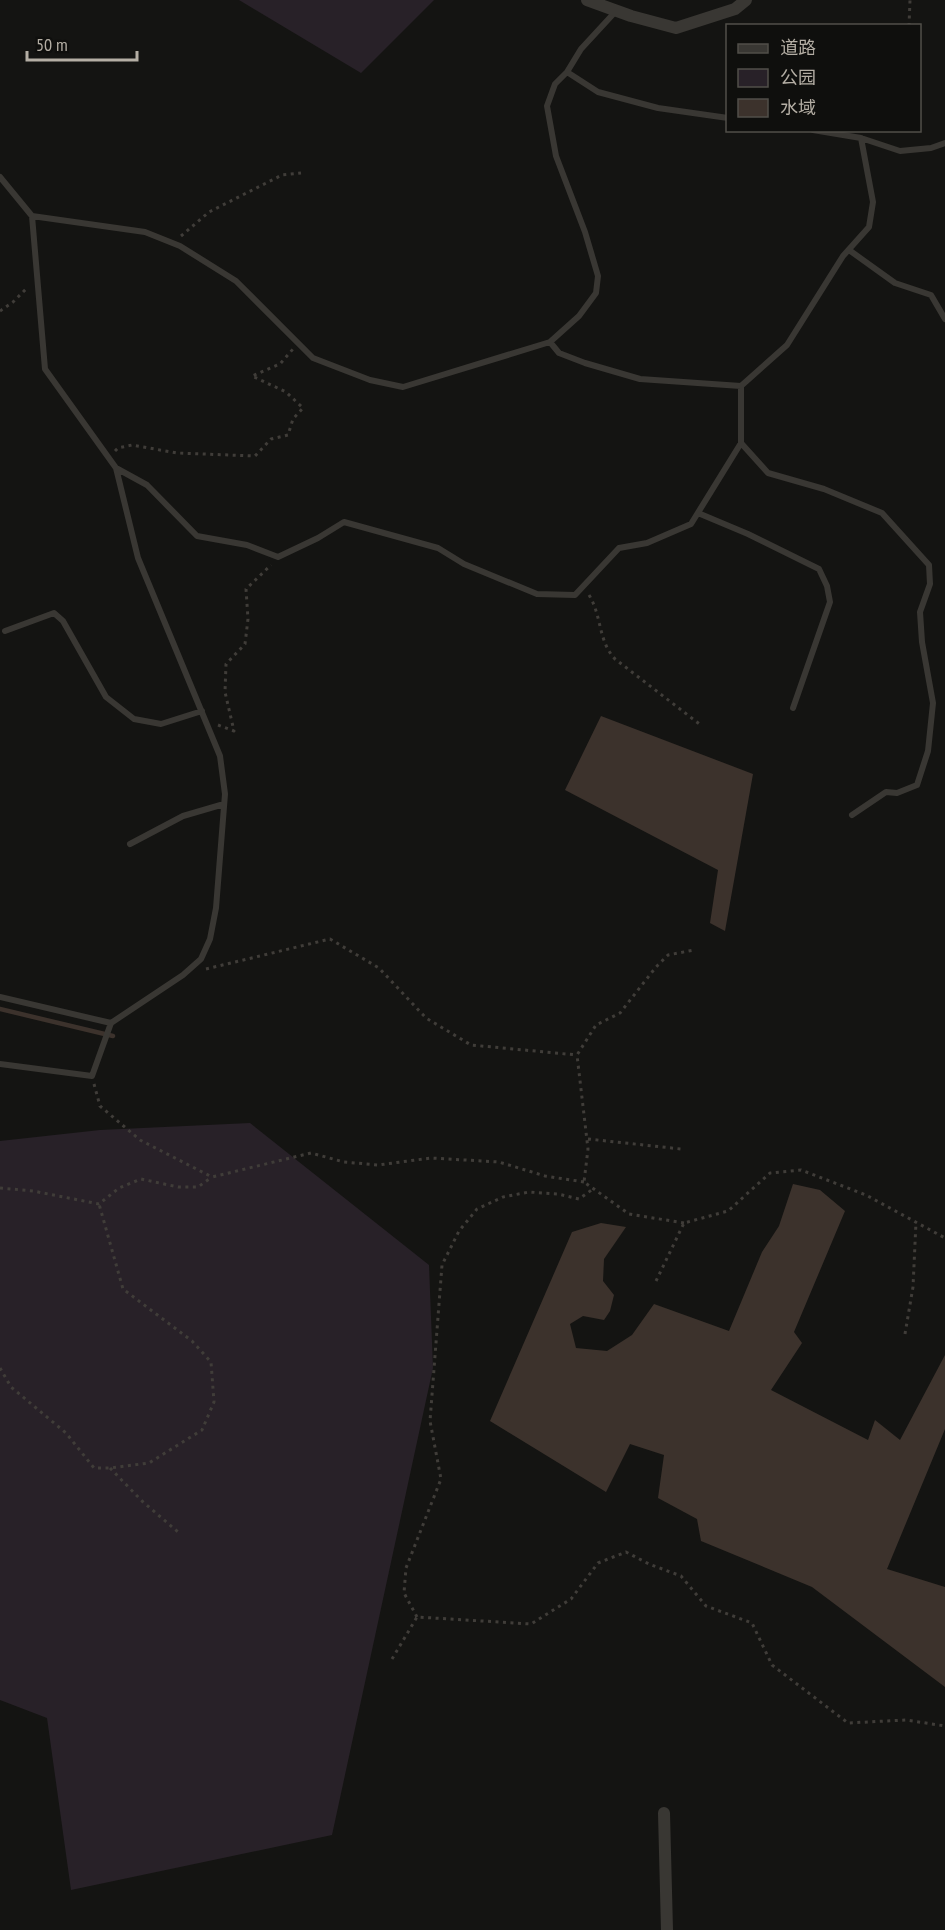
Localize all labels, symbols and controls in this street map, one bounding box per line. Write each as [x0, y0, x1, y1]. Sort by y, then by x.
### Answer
scale bar [27, 24, 136, 62]
legend [726, 24, 921, 132]
text: 50 m [36, 33, 68, 56]
text: 道路 [780, 36, 816, 59]
text: 公园 [780, 66, 816, 89]
text: 水域 [780, 96, 816, 119]

